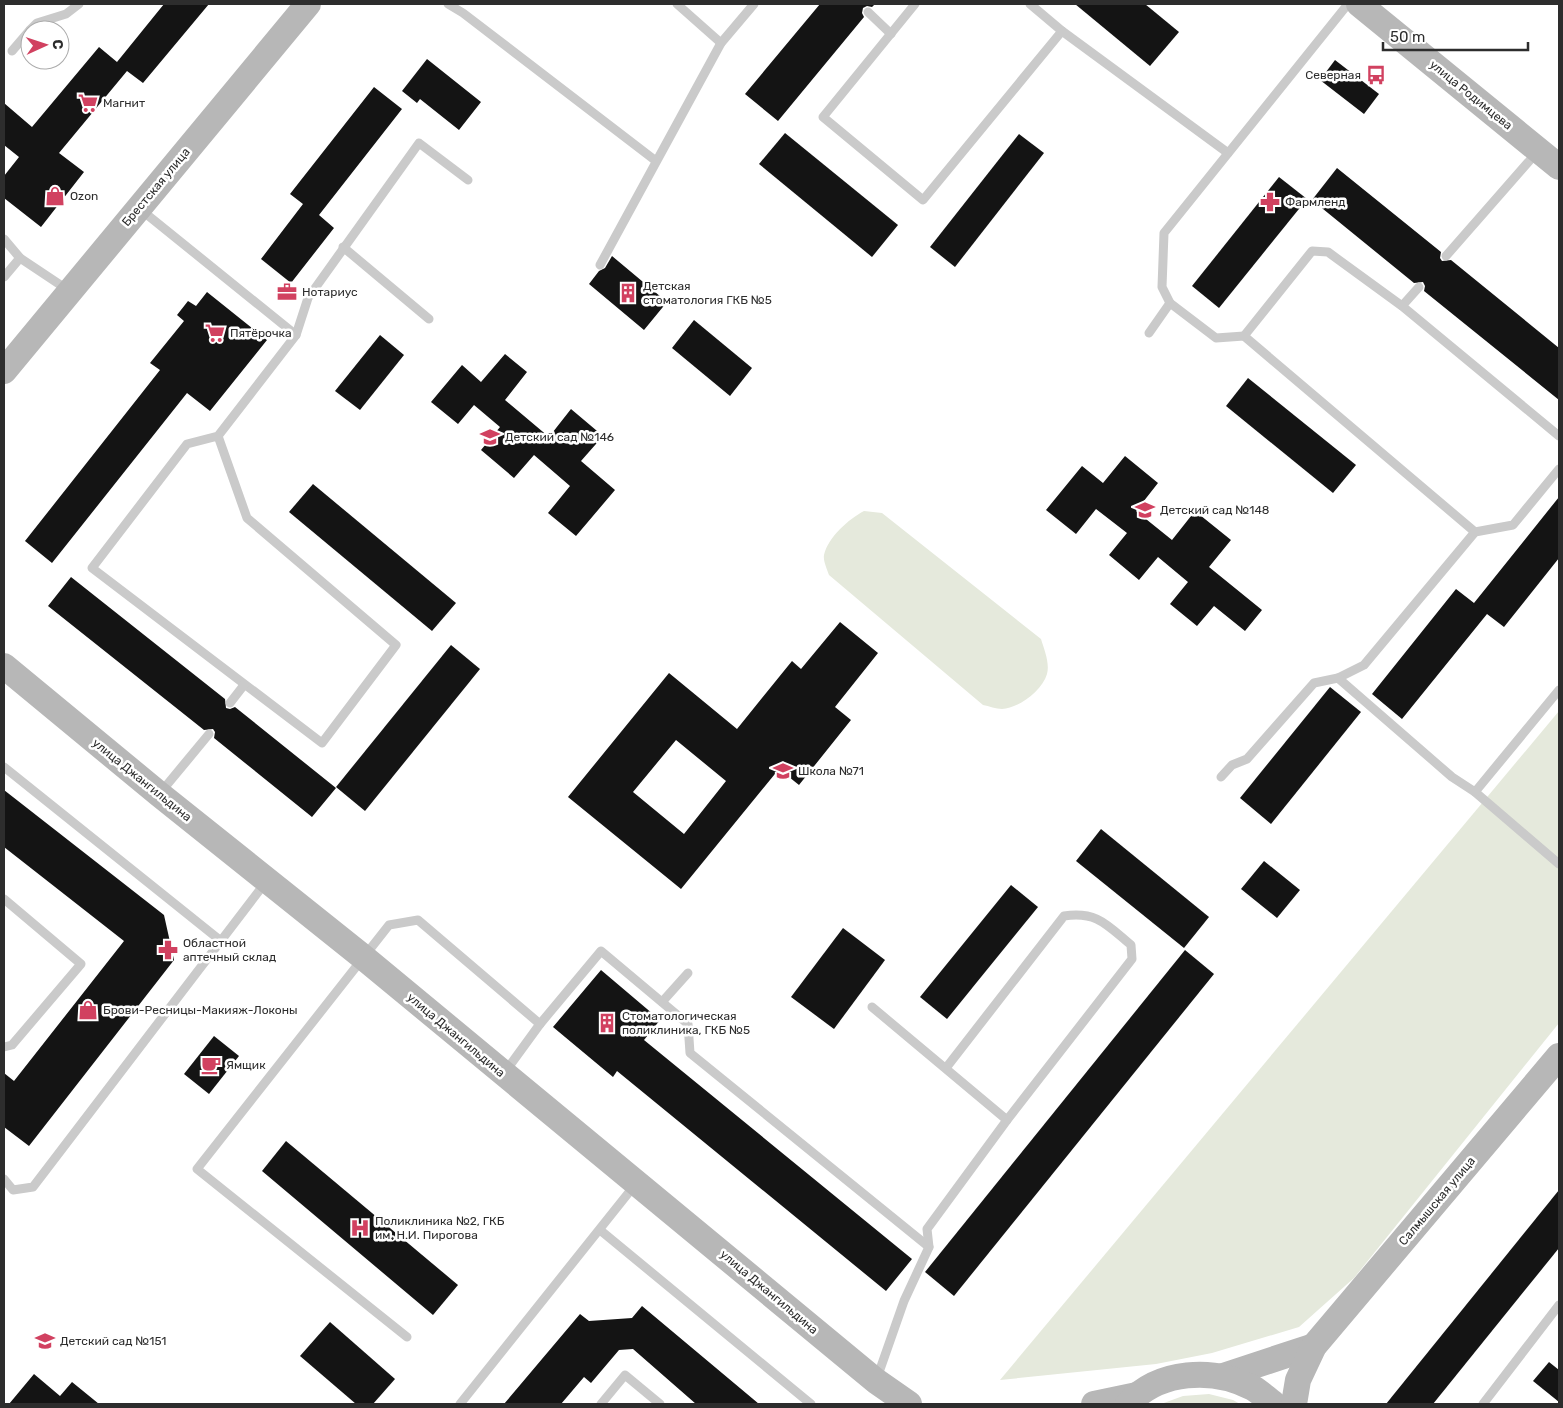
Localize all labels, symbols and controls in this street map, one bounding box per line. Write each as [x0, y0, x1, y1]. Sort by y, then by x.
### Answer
north arrow [20, 20, 70, 70]
scale bar [1383, 20, 1528, 52]
text: 50 m [1390, 28, 1425, 46]
text: С [49, 39, 66, 50]
street label: улица Родимцева [1427, 57, 1515, 133]
bus stop icon: Северная [1365, 64, 1387, 86]
place label: Северная [1305, 68, 1361, 82]
supermarket icon: Магнит [77, 92, 99, 114]
place label: Магнит [103, 96, 145, 110]
street label: Брестская улица [119, 145, 193, 229]
shop icon: Ozon [44, 185, 66, 207]
place label: Ozon [70, 189, 98, 203]
pharmacy icon: Фармленд [1259, 191, 1281, 213]
place label: Фармленд [1285, 195, 1345, 209]
place label: Детская стоматология ГКБ №5 [643, 279, 772, 307]
office icon: Нотариус [276, 281, 298, 303]
building icon: Детская стоматология ГКБ №5 [617, 282, 639, 304]
place label: Нотариус [302, 285, 358, 299]
supermarket icon: Пятёрочка [204, 322, 226, 344]
place label: Пятёрочка [230, 326, 292, 340]
school or university icon: Детский сад №146 [479, 426, 501, 448]
place label: Детский сад №146 [505, 430, 614, 444]
school or university icon: Детский сад №148 [1134, 499, 1156, 521]
place label: Детский сад №148 [1160, 503, 1269, 517]
street label: улица Джангильдина [90, 736, 194, 824]
school or university icon: Школа №71 [772, 760, 794, 782]
place label: Школа №71 [798, 764, 864, 778]
place label: Областной аптечный склад [183, 936, 276, 964]
pharmacy icon: Областной аптечный склад [157, 939, 179, 961]
street label: улица Джангильдина [404, 990, 508, 1080]
shop icon: Брови-Ресницы-Макияж-Локоны [77, 999, 99, 1021]
place label: Брови-Ресницы-Макияж-Локоны [103, 1003, 297, 1017]
place label: Стоматологическая поликлиника, ГКБ №5 [622, 1009, 750, 1037]
building icon: Стоматологическая поликлиника, ГКБ №5 [596, 1012, 618, 1034]
cafe icon: Ямщик [200, 1054, 222, 1076]
place label: Ямщик [226, 1058, 266, 1072]
street label: Салмышская улица [1396, 1154, 1478, 1248]
place label: Поликлиника №2, ГКБ им. Н.И. Пирогова [375, 1214, 505, 1242]
hospital icon: Поликлиника №2, ГКБ им. Н.И. Пирогова [349, 1217, 371, 1239]
street label: улица Джангильдина [717, 1247, 821, 1337]
school or university icon: Детский сад №151 [34, 1330, 56, 1352]
place label: Детский сад №151 [60, 1334, 166, 1348]

